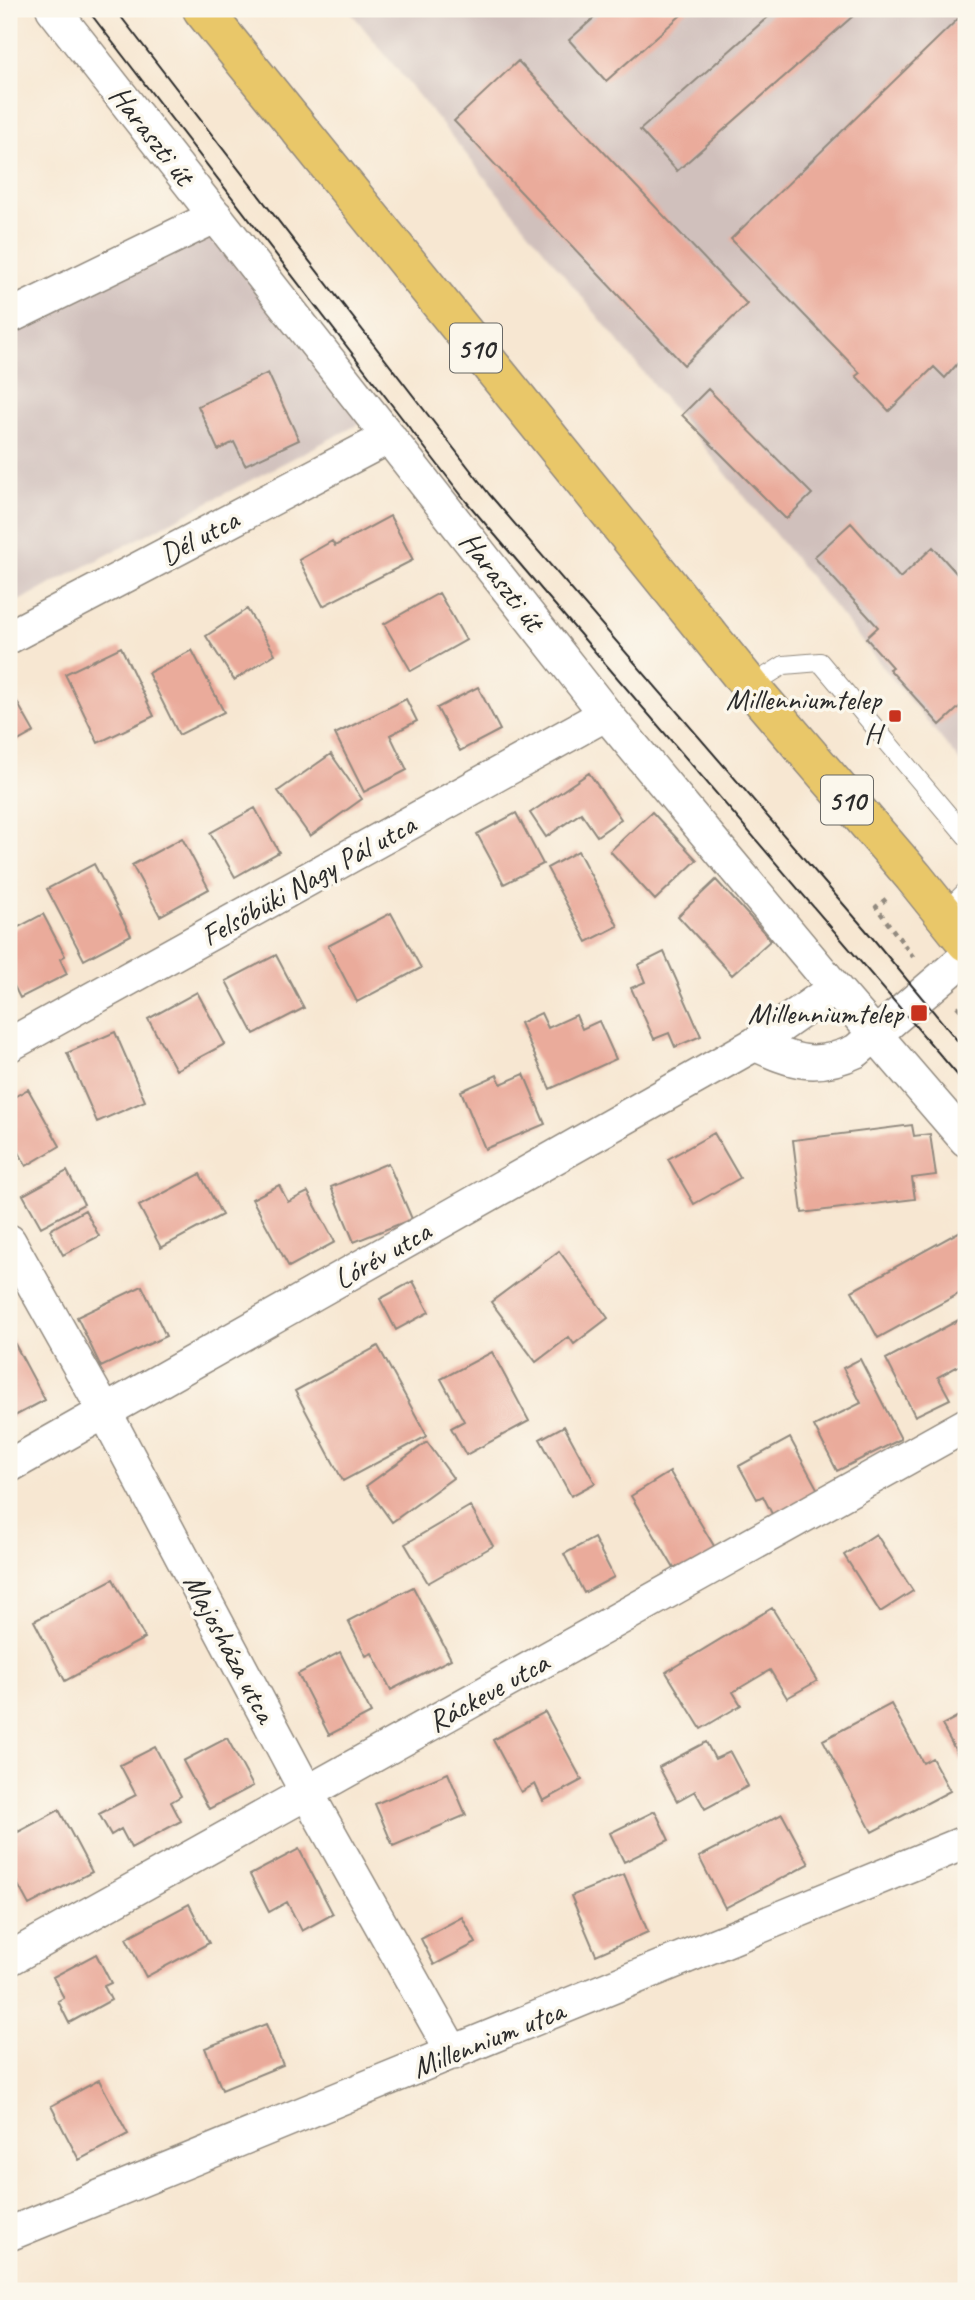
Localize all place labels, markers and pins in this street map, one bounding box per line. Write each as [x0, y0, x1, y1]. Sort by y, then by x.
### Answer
place label: Millenniumtelep H [726, 680, 886, 752]
marker: Millenniumtelep H [887, 708, 903, 724]
place label: Millenniumtelep [748, 994, 905, 1032]
marker: Millenniumtelep [909, 1003, 929, 1023]

